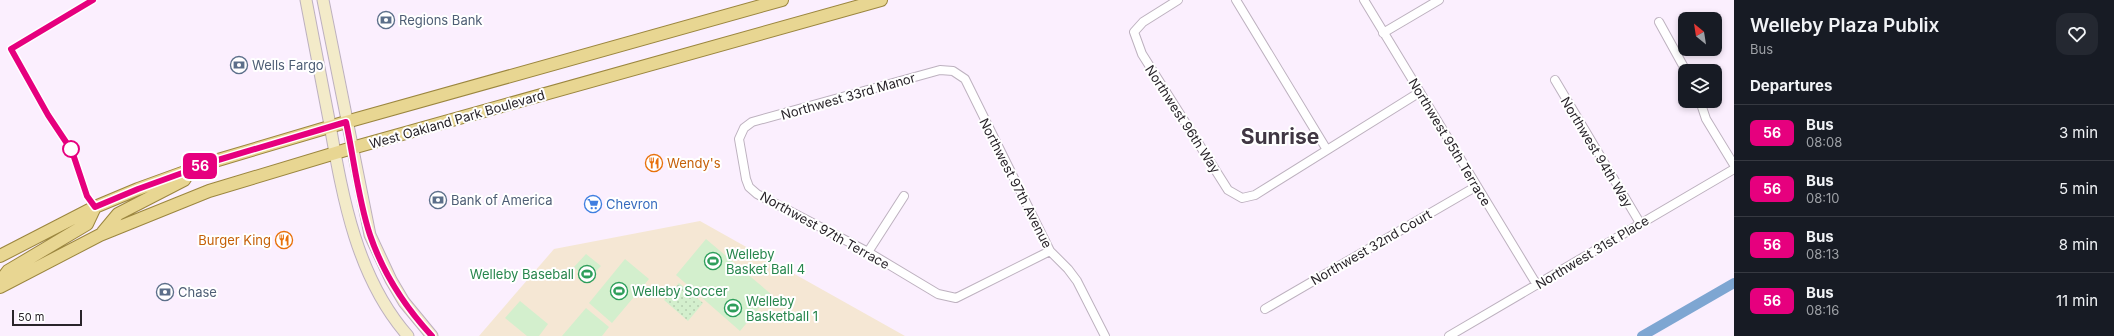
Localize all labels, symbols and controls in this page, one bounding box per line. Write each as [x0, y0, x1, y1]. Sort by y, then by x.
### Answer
bank icon: Regions Bank [376, 10, 396, 30]
place label: Regions Bank [399, 12, 483, 28]
north arrow [1678, 12, 1722, 56]
map controls [1678, 12, 1722, 108]
button: heart [2056, 13, 2098, 55]
text: Welleby Plaza Publix [1750, 14, 1939, 37]
text: Bus [1750, 41, 1773, 57]
bank icon: Wells Fargo [229, 55, 249, 75]
place label: Wells Fargo [252, 57, 324, 73]
street label: Northwest 96th Way [1142, 62, 1224, 176]
button: layers [1678, 64, 1722, 108]
street label: Northwest 33rd Manor [779, 69, 917, 123]
street label: Northwest 95th Terrace [1405, 75, 1495, 209]
text: Departures [1750, 76, 1832, 95]
street label: West Oakland Park Boulevard [367, 86, 547, 152]
street label: Northwest 94th Way [1558, 94, 1636, 210]
street label: Northwest 97th Avenue [976, 115, 1056, 251]
text: Bus [1806, 115, 1834, 134]
text: 3 min [2059, 123, 2098, 142]
district label: Sunrise [1241, 124, 1319, 149]
text: 56 [1763, 124, 1781, 141]
text: 08:08 [1806, 134, 1842, 150]
unlabelled marker [62, 140, 80, 158]
line badge: 56 [182, 153, 218, 179]
restaurant icon: Wendy's [644, 153, 664, 173]
place label: Wendy's [667, 155, 721, 171]
text: 56 [191, 157, 209, 174]
text: Bus [1806, 171, 1834, 190]
text: 5 min [2059, 179, 2098, 198]
text: 56 [1763, 180, 1781, 197]
street label: Northwest 97th Terrace [758, 188, 892, 272]
bank icon: Bank of America [428, 190, 448, 210]
text: 08:10 [1806, 190, 1839, 206]
place label: Bank of America [451, 192, 553, 208]
supermarket icon: Chevron [583, 194, 603, 214]
place label: Chevron [606, 196, 658, 212]
street label: Northwest 32nd Court [1308, 206, 1434, 288]
street label: Northwest 31st Place [1532, 212, 1652, 292]
text: Bus [1806, 227, 1834, 246]
restaurant icon: Burger King [274, 230, 294, 250]
place label: Burger King [198, 232, 271, 248]
text: 8 min [2059, 235, 2098, 254]
text: 56 [1763, 236, 1781, 253]
place label: Welleby Basket Ball 4 [726, 246, 805, 277]
text: 08:13 [1806, 246, 1839, 262]
sports icon: Welleby Basket Ball 4 [703, 251, 723, 271]
sports icon: Welleby Baseball [577, 264, 597, 284]
place label: Welleby Baseball [470, 266, 574, 282]
sports icon: Welleby Soccer [609, 281, 629, 301]
bank icon: Chase [155, 282, 175, 302]
place label: Welleby Soccer [632, 283, 728, 299]
text: Bus [1806, 283, 1834, 302]
place label: Chase [178, 284, 217, 300]
text: 11 min [2056, 291, 2098, 310]
text: 56 [1763, 292, 1781, 309]
place label: Welleby Basketball 1 [746, 293, 818, 324]
sports icon: Welleby Basketball 1 [723, 298, 743, 318]
text: 08:16 [1806, 302, 1839, 318]
scale bar [12, 308, 82, 327]
text: 50 m [18, 310, 44, 324]

